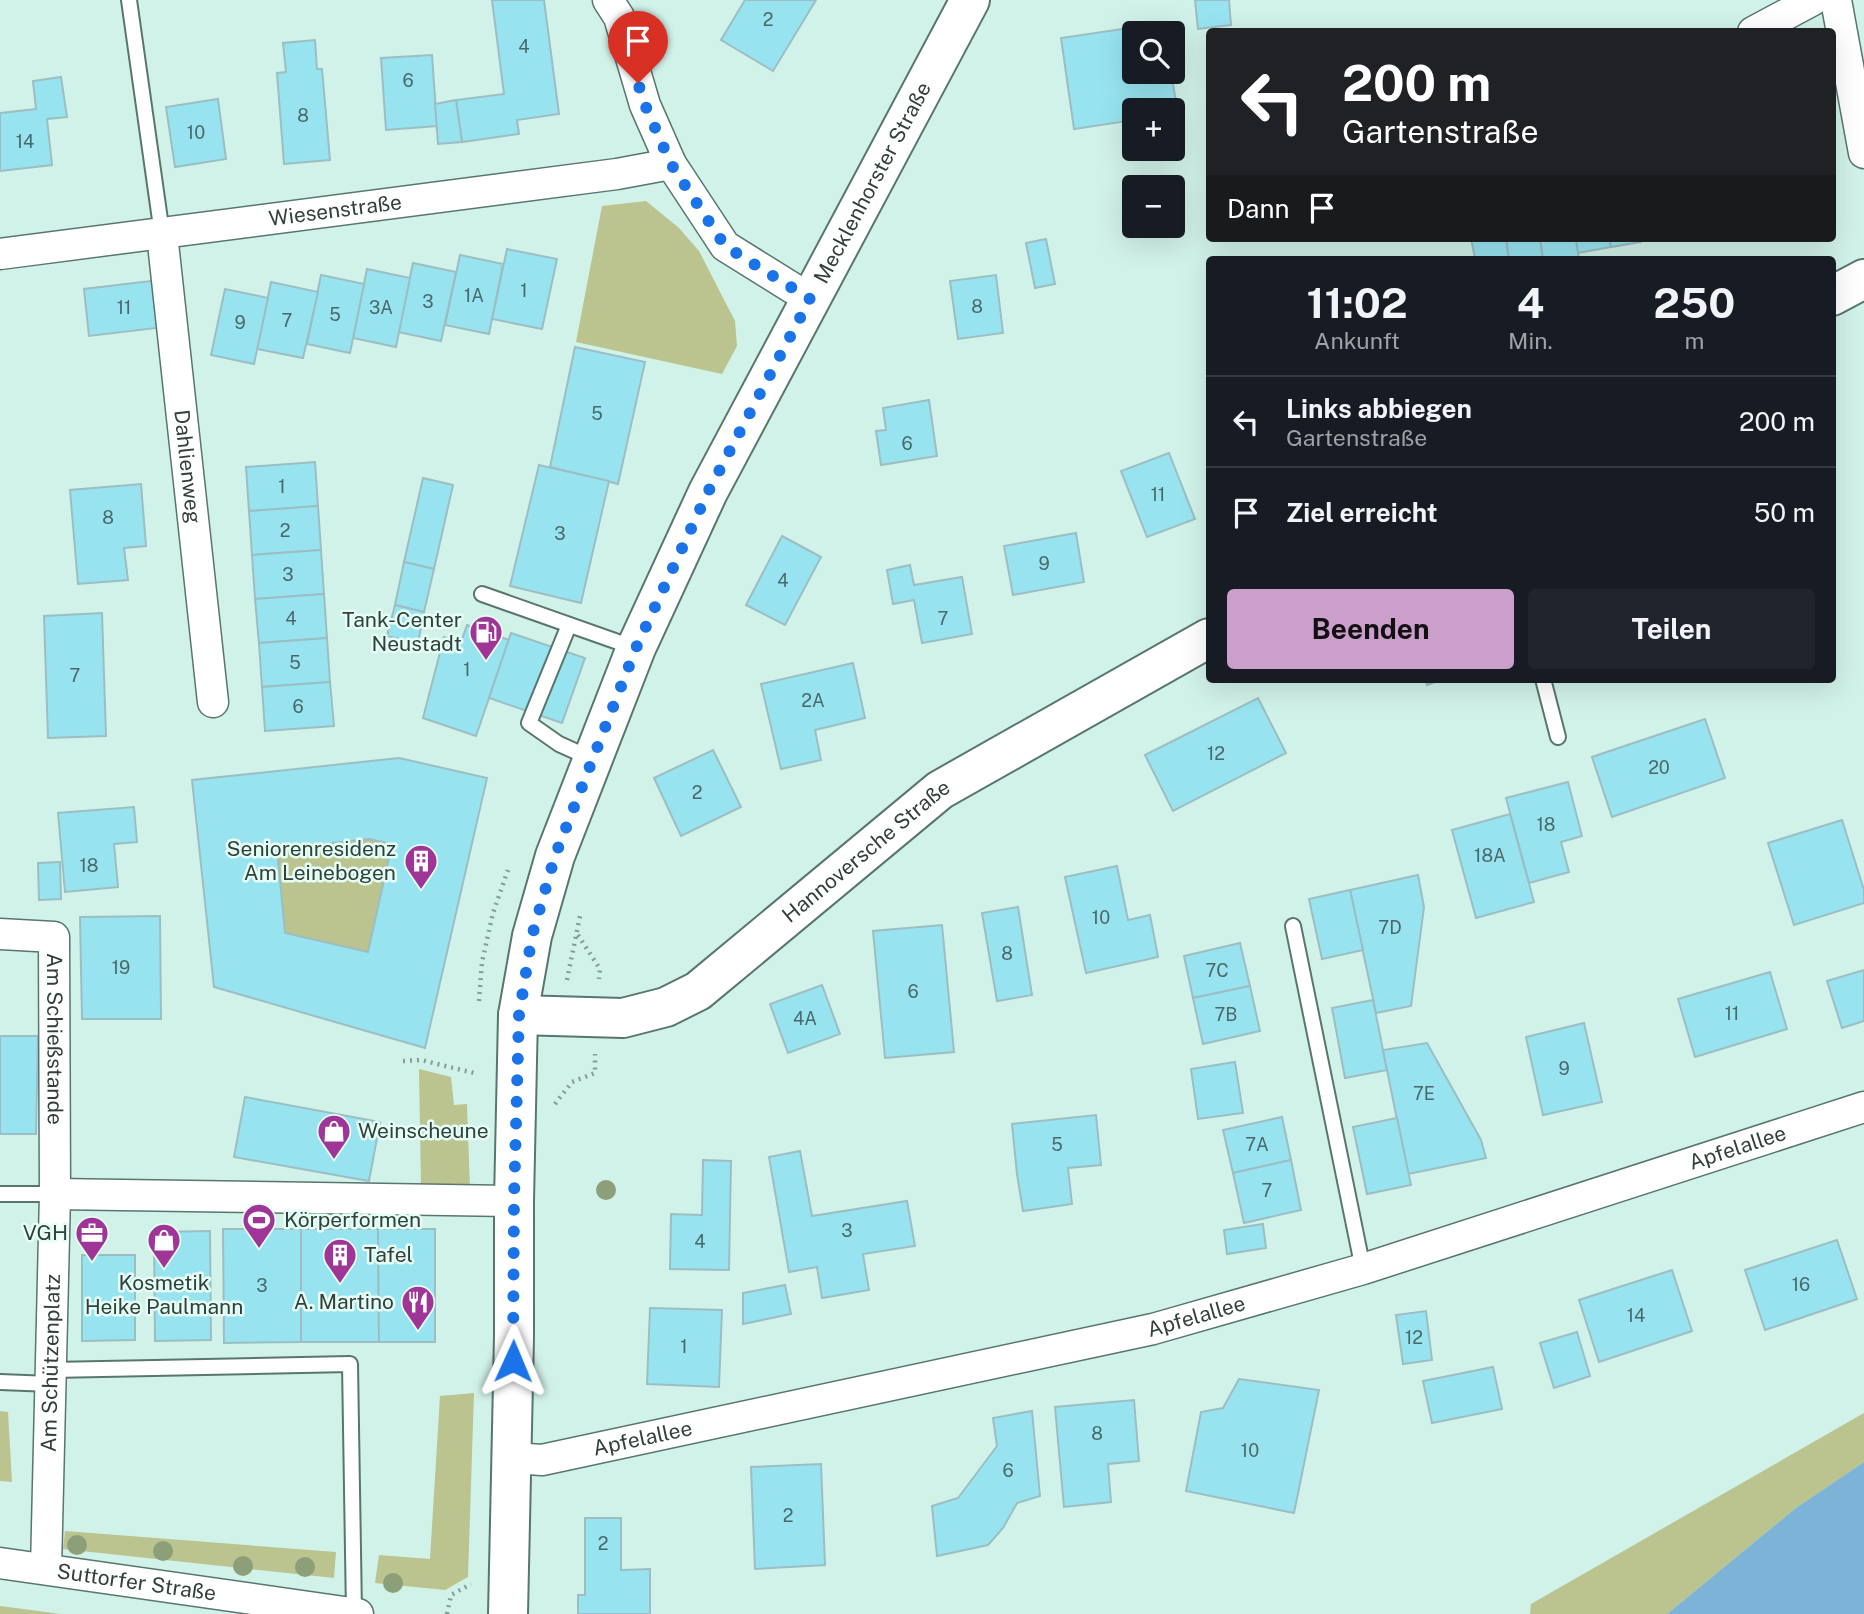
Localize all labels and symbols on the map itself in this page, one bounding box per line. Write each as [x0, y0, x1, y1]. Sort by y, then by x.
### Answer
house number: 2 [763, 9, 773, 30]
pin [608, 11, 668, 83]
house number: 4 [518, 36, 530, 57]
house number: 6 [402, 70, 414, 91]
street label: Mecklenhorster Straße [808, 78, 936, 287]
house number: 8 [297, 105, 309, 126]
house number: 10 [187, 122, 205, 143]
house number: 14 [16, 131, 34, 152]
street label: Wiesenstraße [267, 189, 403, 231]
house number: 1 [520, 280, 528, 301]
house number: 1A [464, 285, 484, 306]
house number: 3 [422, 291, 434, 312]
house number: 8 [971, 296, 983, 317]
house number: 11 [117, 297, 131, 318]
house number: 3A [369, 297, 393, 318]
house number: 5 [329, 304, 341, 325]
house number: 7 [282, 310, 292, 331]
house number: 9 [234, 312, 246, 333]
house number: 5 [591, 403, 603, 424]
street label: Dahlienweg [169, 408, 206, 525]
house number: 6 [901, 433, 913, 454]
house number: 1 [278, 476, 286, 497]
house number: 11 [1151, 484, 1165, 505]
house number: 8 [102, 507, 114, 528]
house number: 2 [280, 520, 290, 541]
house number: 3 [554, 523, 566, 544]
house number: 9 [1038, 553, 1050, 574]
house number: 3 [282, 564, 294, 585]
house number: 4 [777, 570, 789, 591]
place label: Tank-Center Neustadt [342, 607, 462, 656]
house number: 4 [285, 608, 297, 629]
house number: 7 [938, 608, 948, 629]
fuel station icon: Tank-Center Neustadt [467, 613, 505, 662]
house number: 5 [289, 652, 301, 673]
house number: 1 [463, 659, 471, 680]
house number: 7 [70, 665, 80, 686]
house number: 2A [801, 690, 825, 711]
house number: 6 [292, 696, 304, 717]
house number: 12 [1207, 743, 1225, 764]
house number: 20 [1648, 757, 1670, 778]
street label: Hannoversche Straße [777, 774, 954, 928]
house number: 2 [692, 782, 702, 803]
house number: 18 [1537, 814, 1555, 835]
place label: Seniorenresidenz Am Leinebogen [227, 836, 396, 885]
building icon: Seniorenresidenz Am Leinebogen [402, 842, 440, 891]
house number: 18A [1474, 845, 1506, 866]
house number: 18 [80, 855, 98, 876]
house number: 10 [1092, 907, 1110, 928]
house number: 7D [1378, 917, 1402, 938]
house number: 8 [1001, 943, 1013, 964]
street label: Am Schießstande [42, 953, 68, 1125]
house number: 19 [112, 957, 130, 978]
house number: 7C [1205, 960, 1229, 981]
house number: 6 [907, 981, 919, 1002]
house number: 11 [1725, 1003, 1739, 1024]
house number: 7B [1215, 1004, 1237, 1025]
house number: 4A [793, 1008, 817, 1029]
house number: 9 [1558, 1058, 1570, 1079]
house number: 7E [1413, 1083, 1435, 1104]
shop icon: Weinscheune [315, 1112, 353, 1161]
place label: Weinscheune [358, 1118, 489, 1143]
street label: Apfelallee [1686, 1120, 1789, 1175]
house number: 5 [1051, 1134, 1063, 1155]
house number: 7A [1245, 1134, 1269, 1155]
house number: 7 [1262, 1180, 1272, 1201]
sports icon: Körperformen [240, 1201, 278, 1250]
place label: Körperformen [284, 1207, 421, 1232]
office icon: VGH [73, 1214, 111, 1263]
place label: VGH [23, 1220, 68, 1245]
house number: 3 [841, 1220, 853, 1241]
shop icon: Kosmetik Heike Paulmann [145, 1221, 183, 1270]
house number: 4 [694, 1231, 706, 1252]
building icon: Tafel [321, 1236, 359, 1285]
place label: Tafel [364, 1242, 413, 1267]
place label: Kosmetik Heike Paulmann [85, 1270, 243, 1319]
street label: Am Schützenplatz [36, 1274, 65, 1452]
house number: 16 [1792, 1274, 1810, 1295]
house number: 3 [256, 1275, 268, 1296]
restaurant icon: A. Martino [399, 1283, 437, 1332]
place label: A. Martino [294, 1289, 394, 1314]
street label: Apfelallee [1144, 1290, 1248, 1342]
house number: 14 [1627, 1305, 1645, 1326]
position arrow [476, 1324, 550, 1398]
house number: 12 [1405, 1327, 1423, 1348]
house number: 1 [680, 1336, 688, 1357]
street label: Apfelallee [591, 1415, 694, 1461]
house number: 8 [1091, 1423, 1103, 1444]
house number: 10 [1241, 1440, 1259, 1461]
house number: 6 [1002, 1460, 1014, 1481]
house number: 2 [783, 1505, 793, 1526]
house number: 2 [598, 1533, 608, 1554]
street label: Suttorfer Straße [55, 1558, 218, 1606]

